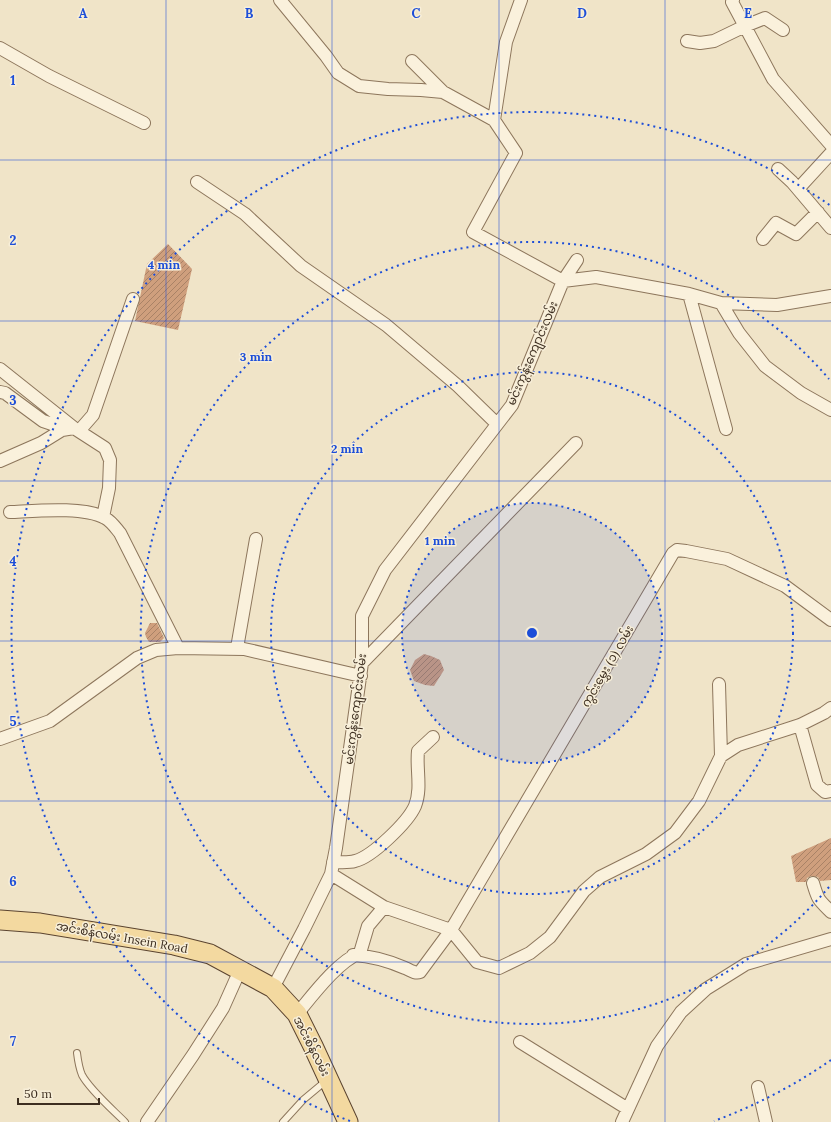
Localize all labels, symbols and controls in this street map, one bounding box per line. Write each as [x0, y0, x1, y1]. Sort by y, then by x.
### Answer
text: A [79, 5, 88, 22]
text: B [245, 5, 254, 22]
text: C [412, 5, 421, 22]
text: D [577, 5, 587, 22]
text: E [744, 5, 752, 22]
text: 1 [10, 72, 16, 89]
text: 2 [10, 232, 17, 249]
text: 4 min [148, 257, 181, 272]
street label: မင်းကွန်းကျောင်းလမ်း [502, 298, 563, 409]
text: 3 min [240, 349, 273, 364]
text: 3 [9, 392, 17, 409]
text: 2 min [331, 441, 363, 456]
text: 1 min [425, 533, 456, 548]
text: 4 [9, 553, 17, 570]
street label: ကွင်းမွှေး (၁) လမ်း [577, 622, 639, 711]
centre of rings [525, 626, 539, 640]
street label: မင်းကွန်းကျောင်းလမ်း [340, 653, 372, 766]
text: 5 [9, 713, 17, 730]
text: 6 [9, 873, 17, 890]
street label: အင်းစိန်လမ်း Insein Road [54, 917, 189, 959]
street label: အင်းစိန်လမ်း [288, 1013, 334, 1080]
text: 7 [10, 1033, 16, 1050]
scale bar [18, 1080, 99, 1106]
text: 50 m [24, 1086, 52, 1101]

